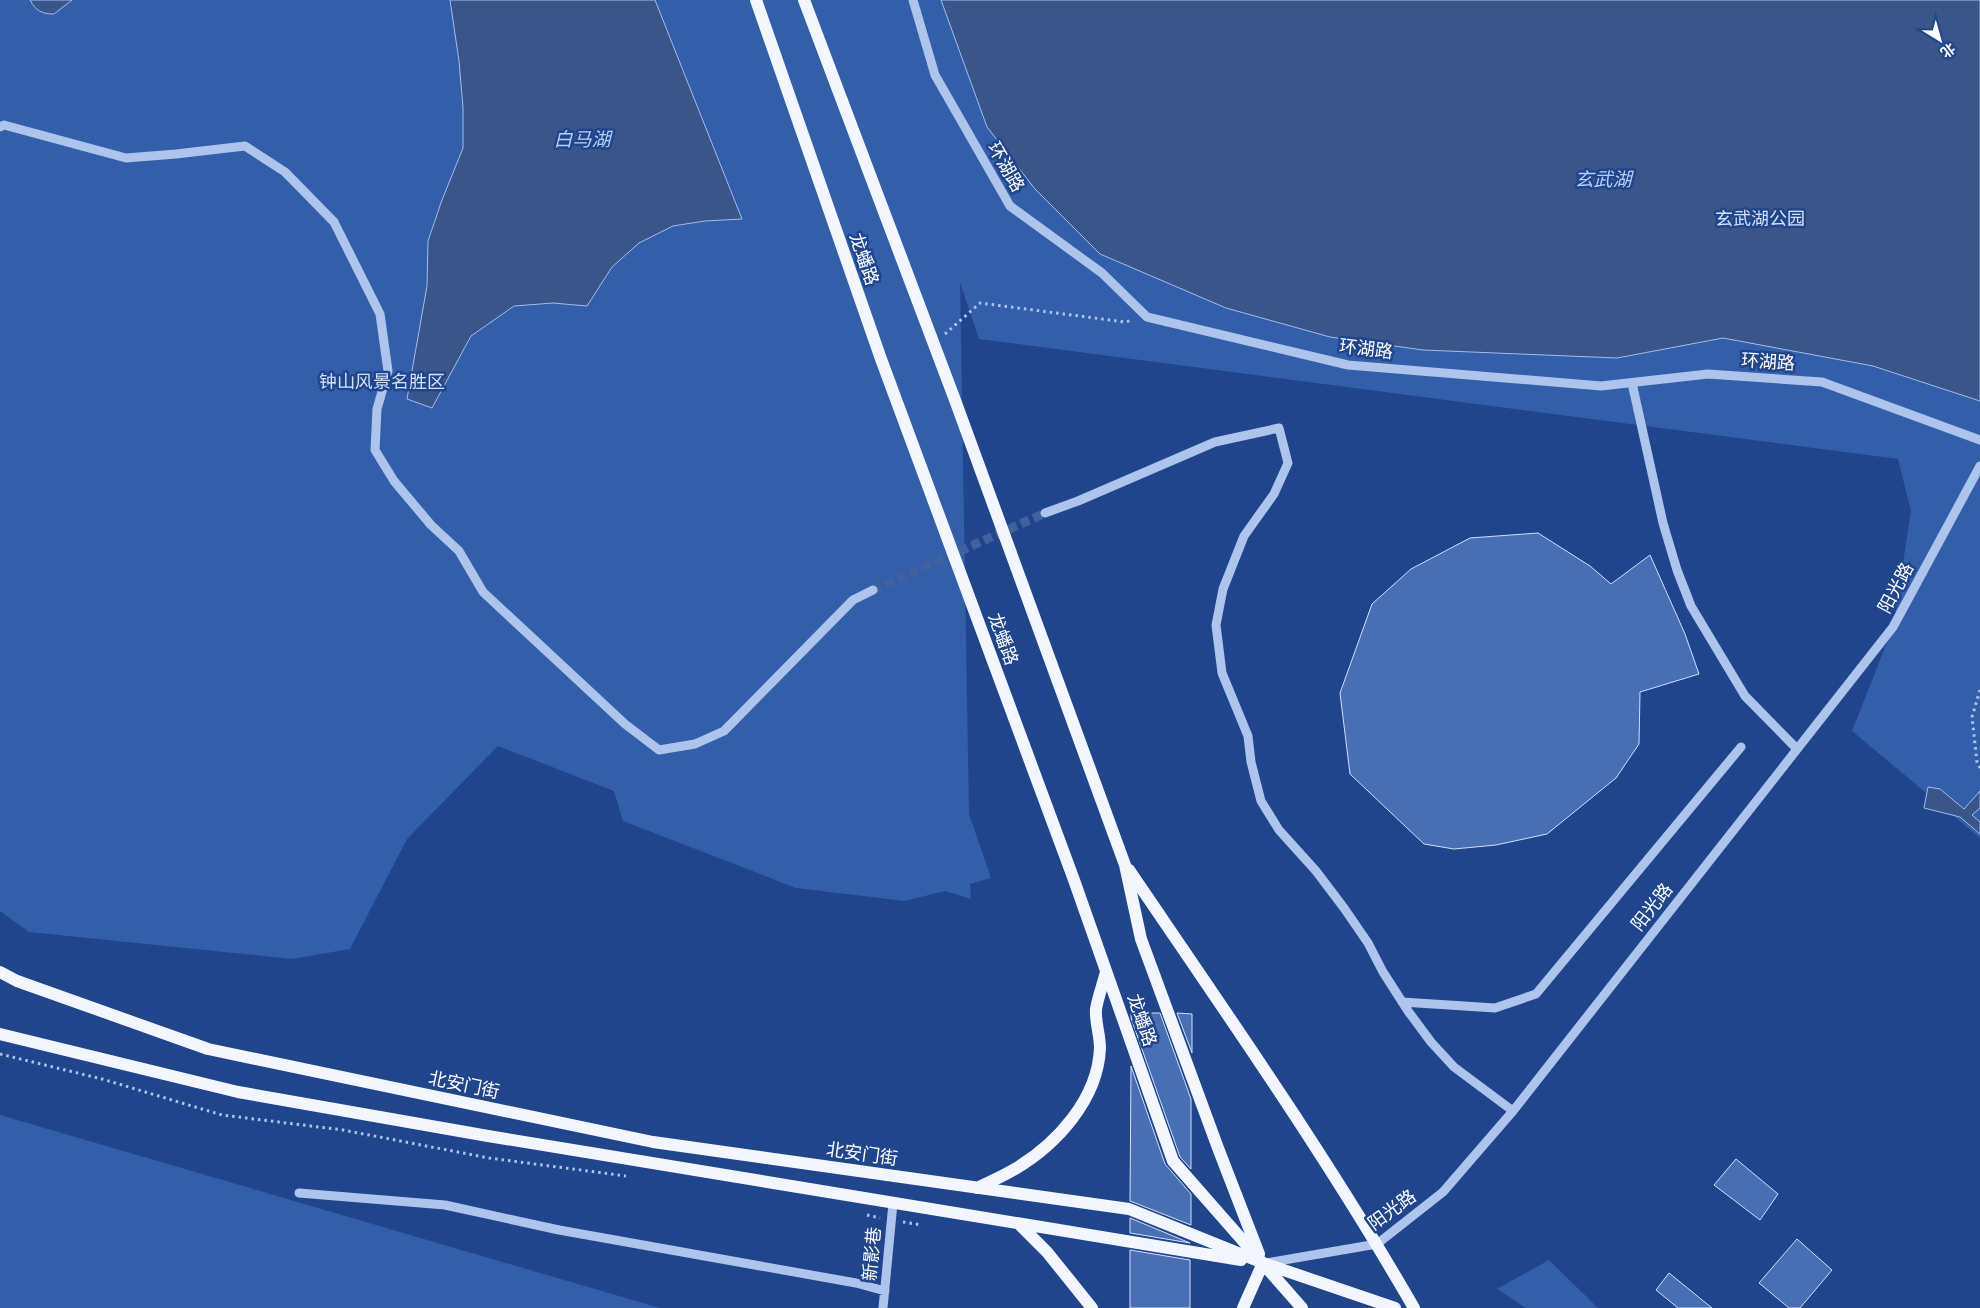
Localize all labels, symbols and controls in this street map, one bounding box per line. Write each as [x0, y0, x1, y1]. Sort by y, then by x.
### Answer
north arrow [1915, 15, 1965, 65]
text: 北 [1936, 38, 1959, 63]
water label: 白马湖 [553, 126, 613, 153]
street label: 环湖路 [981, 137, 1031, 197]
water label: 玄武湖 [1574, 166, 1634, 193]
park label: 玄武湖公园 [1715, 206, 1805, 232]
street label: 龙蟠路 [843, 229, 885, 289]
street label: 环湖路 [1338, 333, 1394, 365]
street label: 环湖路 [1740, 347, 1796, 377]
park label: 钟山风景名胜区 [319, 369, 445, 395]
street label: 阳光路 [1872, 558, 1920, 618]
street label: 龙蟠路 [982, 609, 1024, 669]
street label: 阳光路 [1625, 878, 1679, 936]
street label: 龙蟠路 [1121, 990, 1163, 1050]
street label: 北安门街 [426, 1065, 502, 1105]
street label: 北安门街 [825, 1136, 899, 1172]
street label: 阳光路 [1363, 1184, 1421, 1236]
street label: 新影巷 [857, 1226, 887, 1282]

